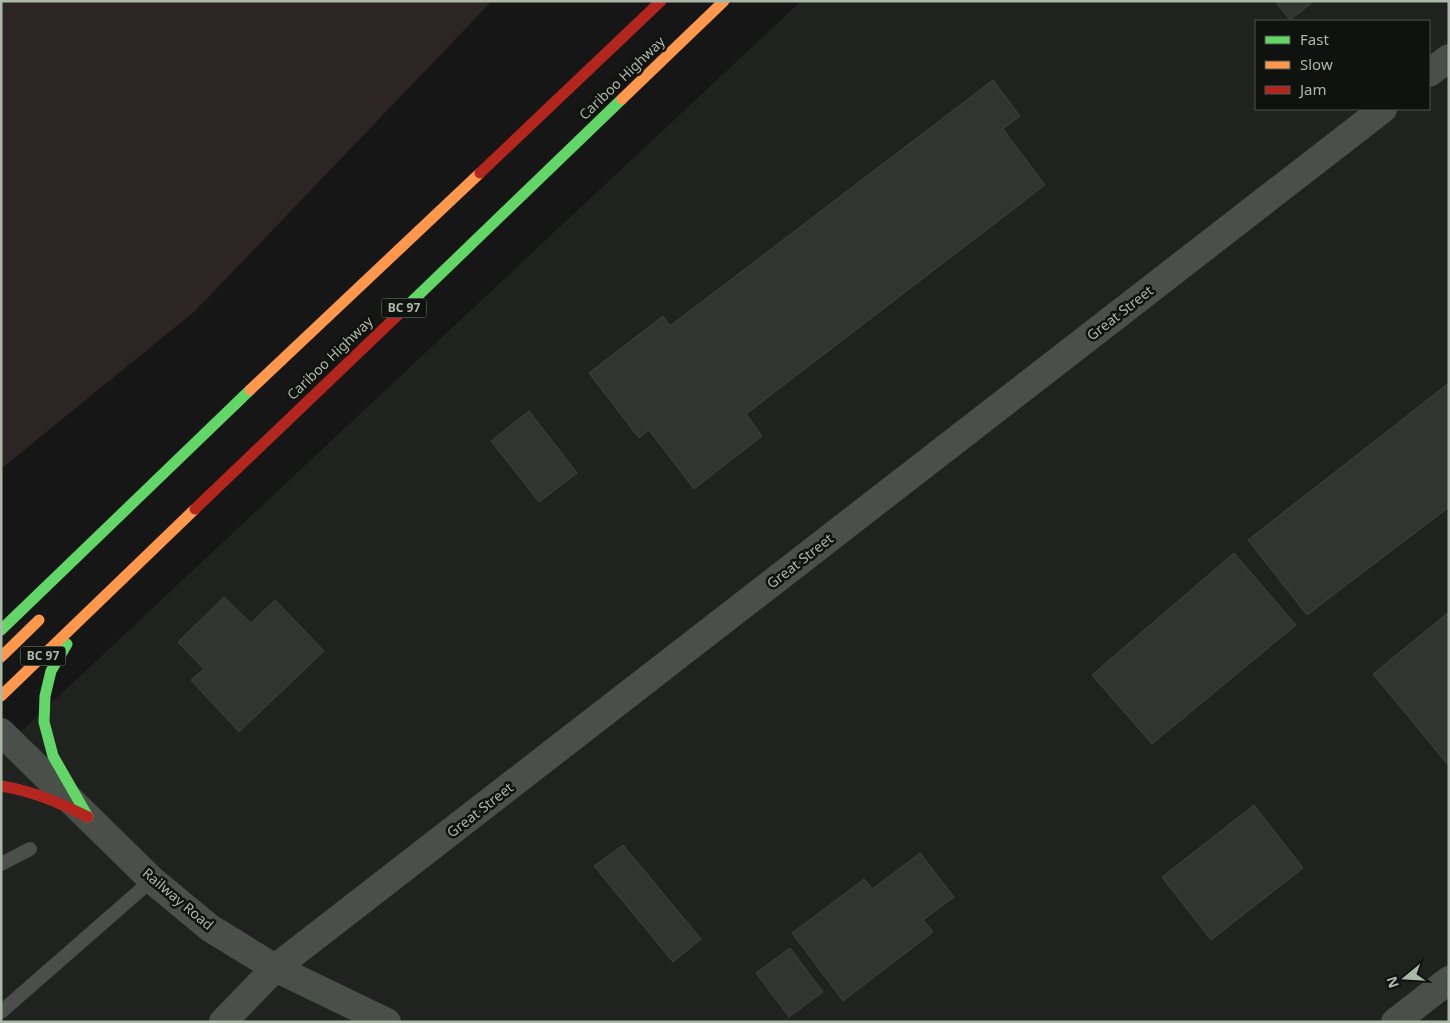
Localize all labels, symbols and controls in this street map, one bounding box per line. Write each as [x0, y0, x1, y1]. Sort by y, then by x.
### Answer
legend [1255, 20, 1430, 110]
text: Fast [1300, 29, 1329, 49]
street label: Cariboo Highway [575, 31, 669, 124]
text: Slow [1300, 54, 1333, 74]
text: Jam [1298, 79, 1327, 99]
street label: Great Street [1083, 281, 1157, 344]
road number: BC 97 [382, 298, 426, 318]
street label: Cariboo Highway [283, 311, 377, 404]
street label: Great Street [763, 529, 837, 592]
road number: BC 97 [20, 646, 66, 666]
street label: Great Street [443, 778, 517, 841]
street label: Railway Road [139, 863, 218, 934]
north arrow [1380, 953, 1430, 1003]
text: N [1381, 974, 1403, 991]

